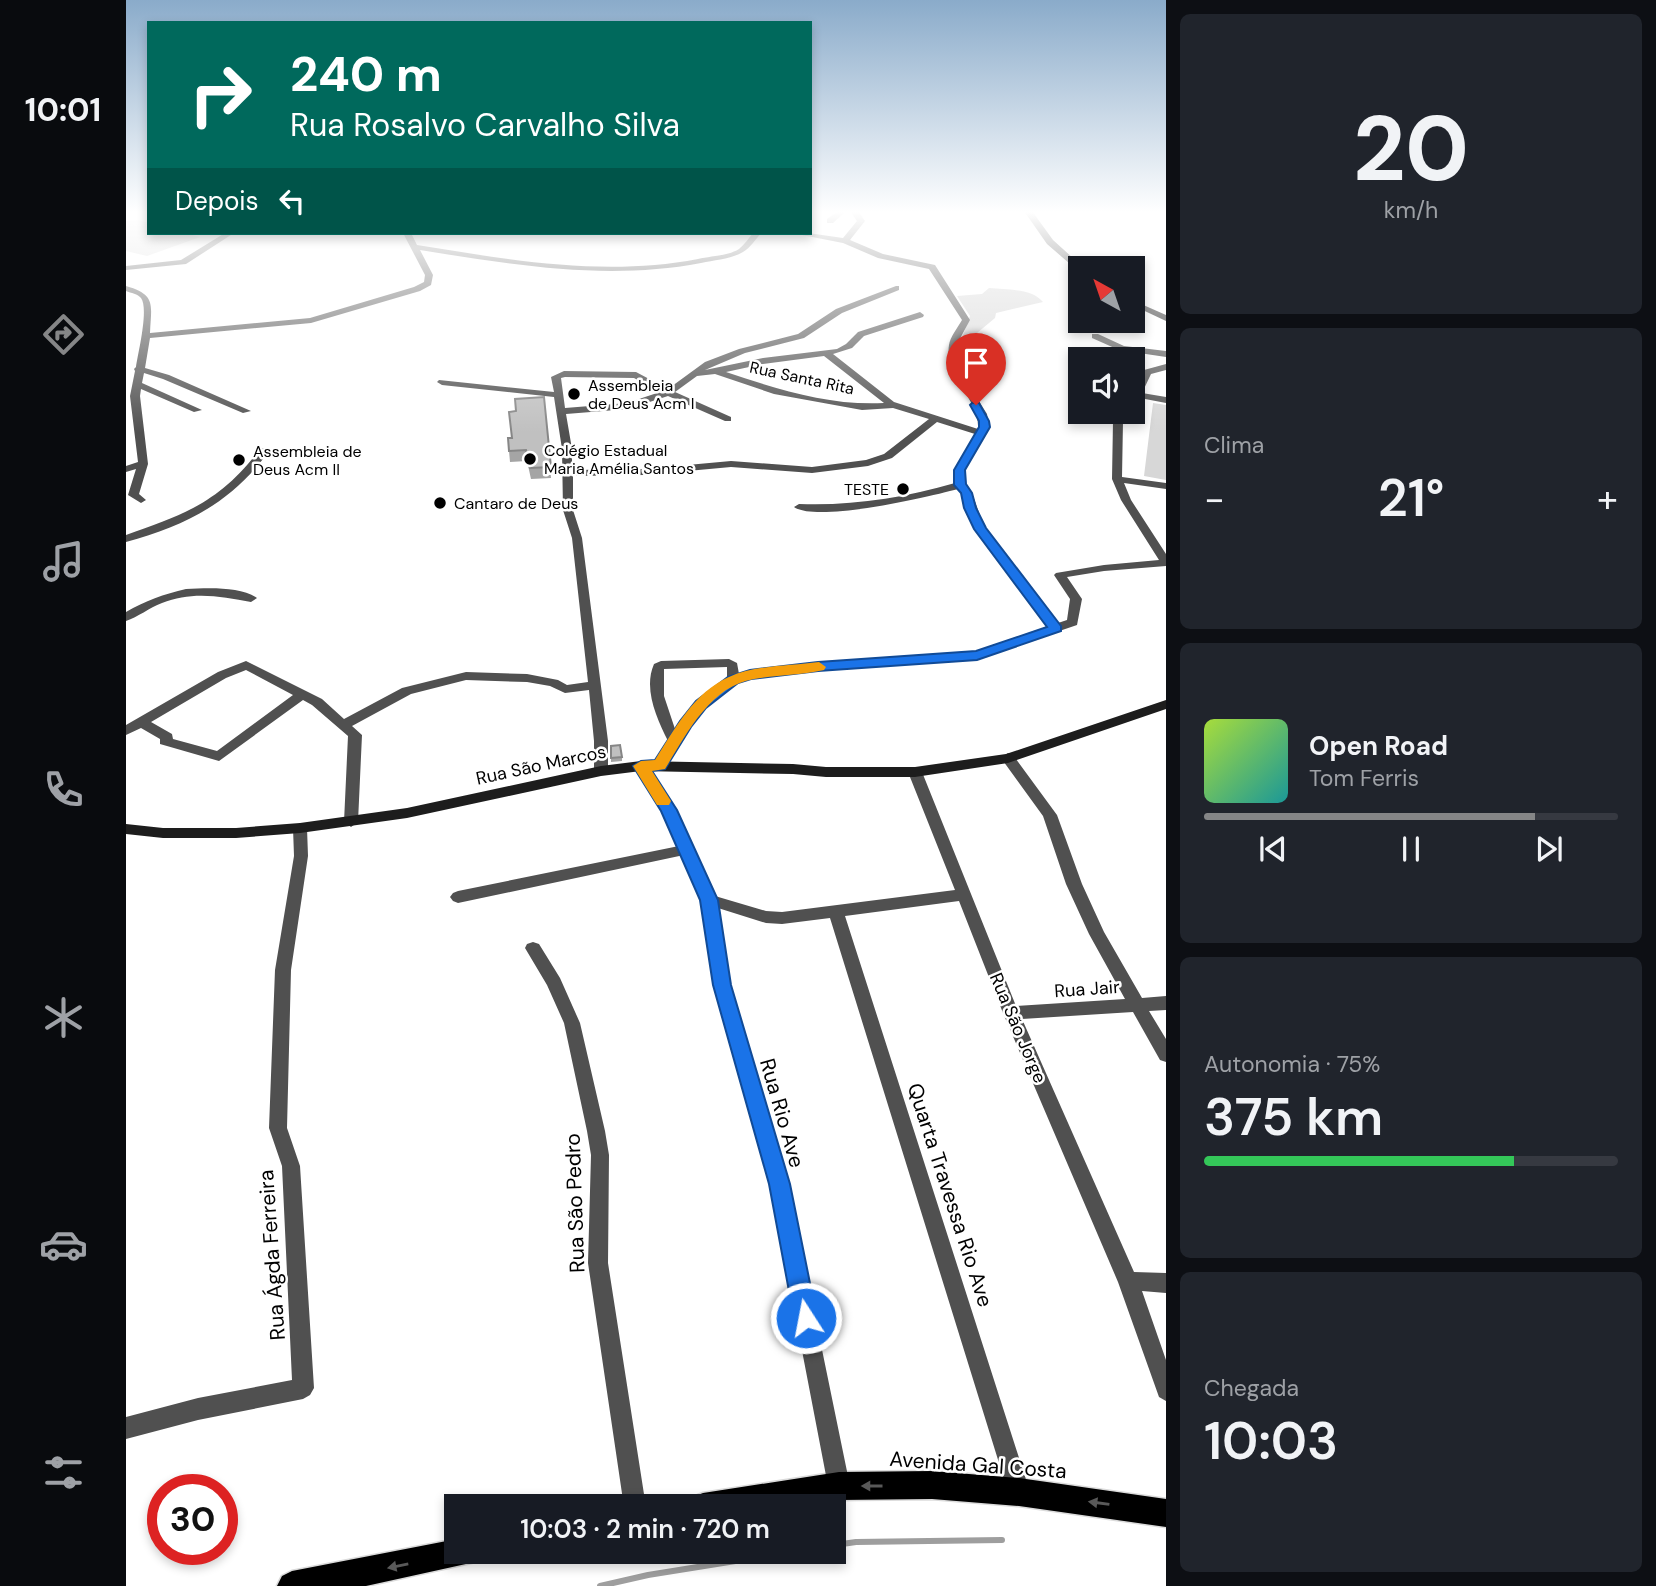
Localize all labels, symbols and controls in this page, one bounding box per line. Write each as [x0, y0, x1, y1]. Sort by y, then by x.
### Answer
text: 240 m [290, 42, 442, 106]
icon: right [175, 49, 266, 140]
text: 10:01 [25, 89, 101, 131]
text: 20 [1353, 90, 1469, 208]
text: Rua Rosalvo Carvalho Silva [290, 104, 680, 146]
icon: left [273, 182, 311, 220]
text: Depois [175, 184, 259, 218]
text: km/h [1384, 195, 1438, 225]
north arrow [1068, 256, 1144, 332]
map controls [1068, 256, 1145, 424]
icon: directions [39, 310, 88, 359]
pin [946, 333, 1006, 405]
icon: arrive [957, 344, 995, 382]
button: sound [1068, 347, 1145, 424]
street label: Rua Santa Rita [748, 357, 856, 399]
place label: Assembleia de Deus Acm I [588, 375, 695, 414]
marker: Assembleia de Deus Acm I [566, 386, 582, 402]
text: Clima [1204, 430, 1264, 460]
place label: Colégio Estadual Maria Amélia Santos [544, 440, 694, 479]
place label: Assembleia de Deus Acm II [253, 441, 362, 480]
marker: Colégio Estadual Maria Amélia Santos [522, 451, 538, 467]
marker: Assembleia de Deus Acm II [231, 452, 247, 468]
text: 21° [1378, 464, 1444, 532]
text: − [1204, 474, 1225, 524]
text: + [1597, 474, 1618, 524]
place label: TESTE [844, 479, 889, 500]
marker: TESTE [895, 481, 911, 497]
place label: Cantaro de Deus [454, 493, 578, 514]
marker: Cantaro de Deus [432, 495, 448, 511]
icon: music [39, 537, 88, 586]
text: Open Road [1309, 729, 1448, 763]
street label: Rua São Marcos [474, 739, 608, 791]
text: Tom Ferris [1309, 763, 1419, 793]
icon: phone [39, 765, 88, 814]
icon: previous [1254, 830, 1292, 868]
icon: pause [1392, 830, 1430, 868]
icon: next [1530, 830, 1568, 868]
street label: Rua São Jorge [984, 969, 1052, 1087]
street label: Rua Jair [1054, 975, 1121, 1003]
icon: climate [39, 993, 88, 1042]
text: Autonomia · 75% [1204, 1049, 1380, 1079]
street label: Rua Rio Ave [753, 1055, 811, 1171]
street label: Quarta Travessa Rio Ave [901, 1080, 999, 1310]
text: 375 km [1204, 1083, 1383, 1151]
street label: Rua São Pedro [559, 1133, 591, 1273]
street label: Rua Ágda Ferreira [252, 1169, 292, 1341]
icon: car [39, 1220, 88, 1269]
position arrow [769, 1281, 843, 1355]
text: Chegada [1204, 1373, 1299, 1403]
text: 10:03 [1204, 1407, 1338, 1475]
street label: Avenida Gal Costa [888, 1445, 1068, 1485]
icon: filters [39, 1448, 88, 1497]
speed limit sign: 30 [147, 1474, 238, 1565]
one-way arrow [861, 1480, 883, 1492]
one-way arrow [1087, 1498, 1109, 1509]
text: 10:03 · 2 min · 720 m [520, 1512, 770, 1546]
one-way arrow [387, 1561, 409, 1572]

